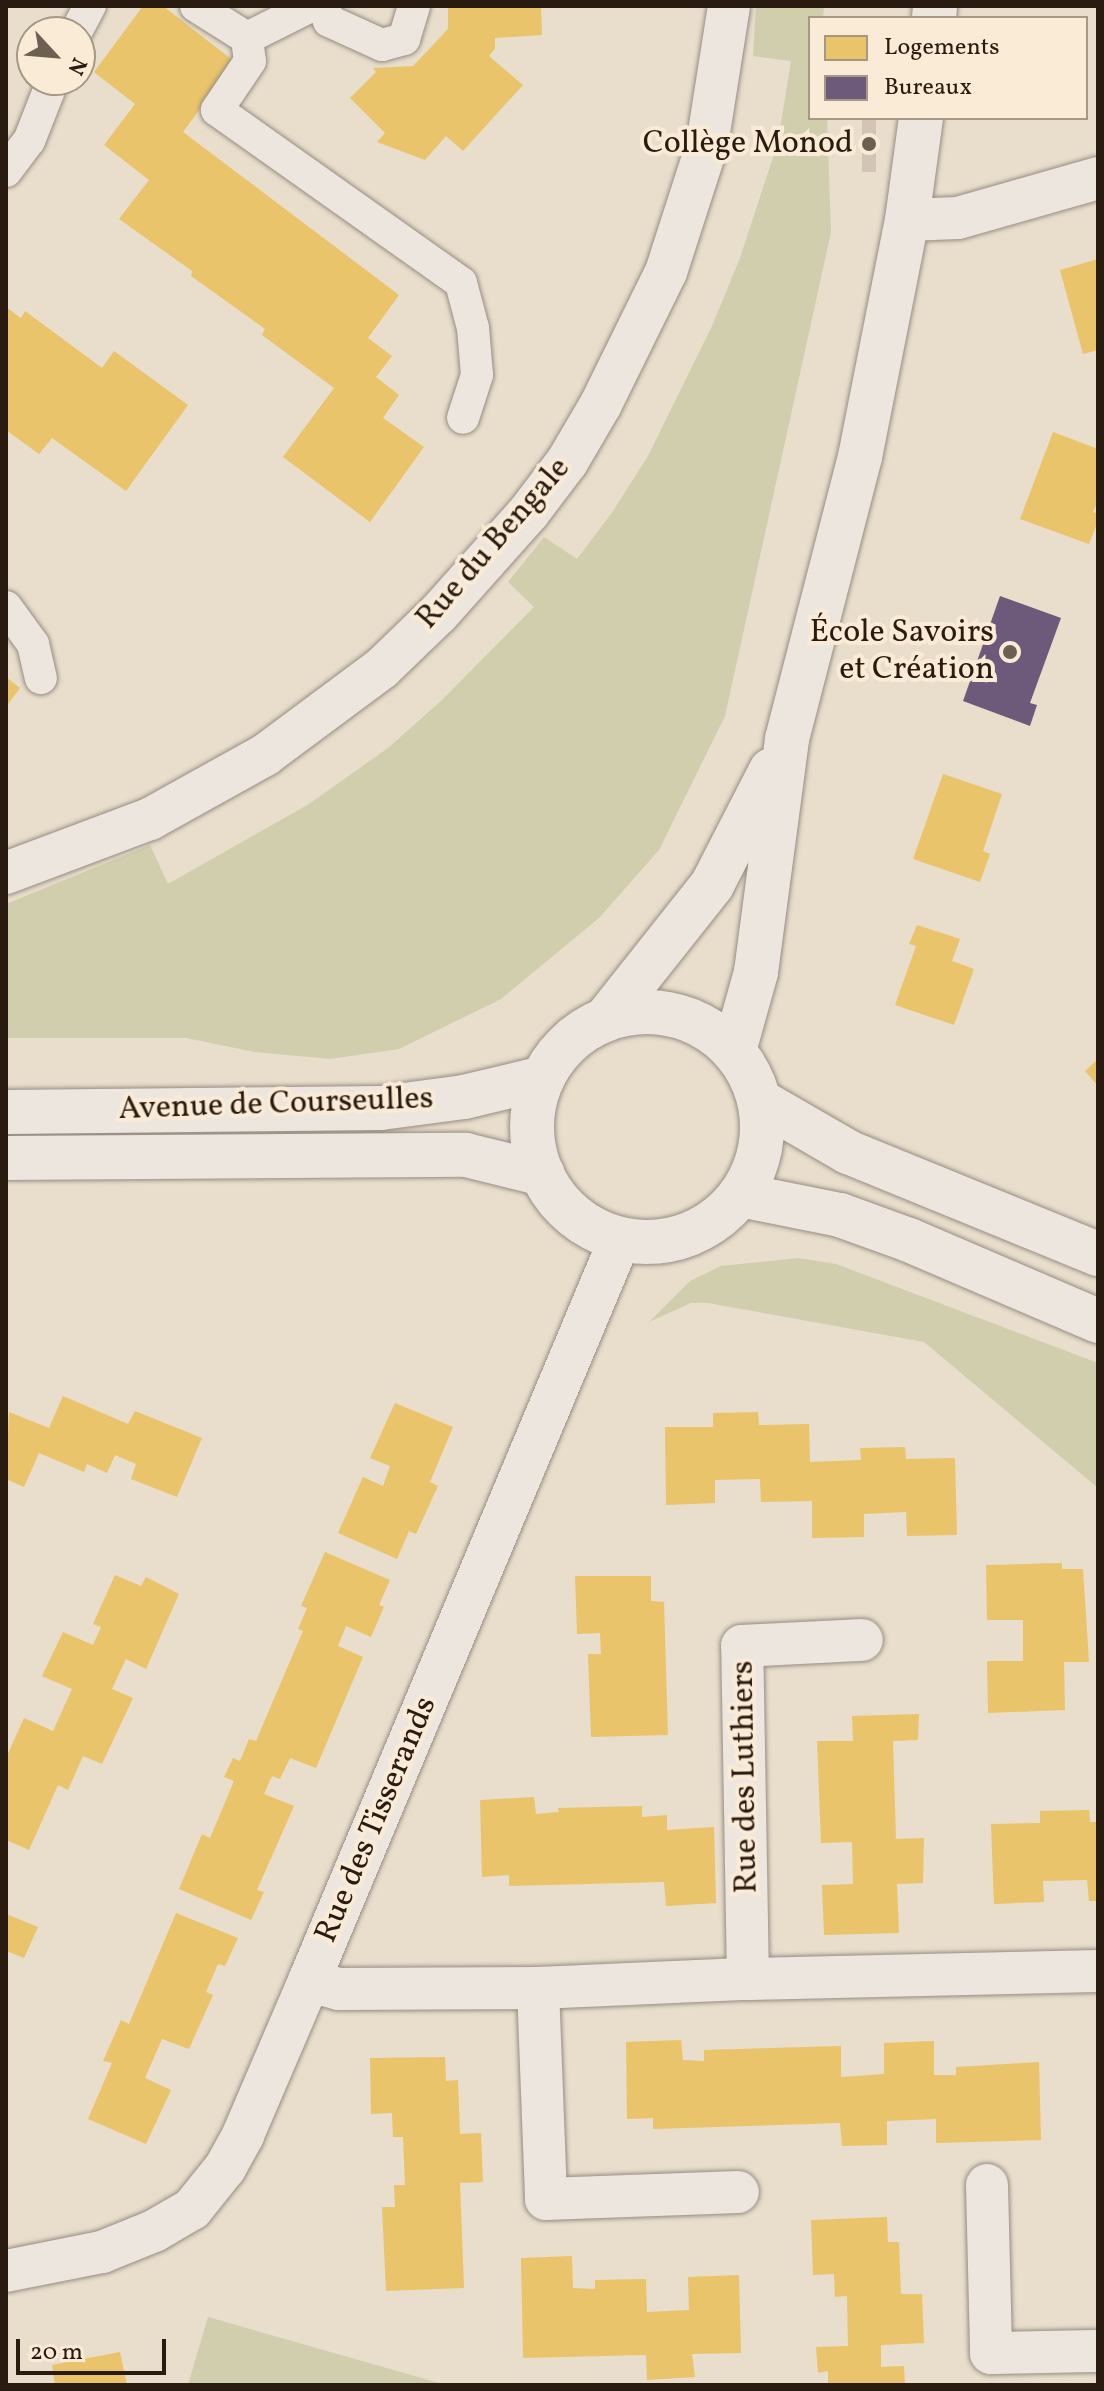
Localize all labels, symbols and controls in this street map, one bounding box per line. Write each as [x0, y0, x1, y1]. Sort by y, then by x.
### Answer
north arrow [16, 16, 96, 96]
legend [808, 16, 1088, 120]
text: Logements [884, 31, 1000, 65]
text: N [59, 52, 94, 80]
text: Bureaux [884, 71, 972, 105]
place label: Collège Monod [643, 125, 853, 163]
marker: Collège Monod [860, 135, 878, 153]
street label: Rue du Bengale [409, 450, 579, 638]
place label: École Savoirs et Création [810, 615, 994, 690]
marker: École Savoirs et Création [1001, 643, 1019, 661]
street label: Avenue de Courseulles [118, 1080, 434, 1130]
street label: Rue des Luthiers [725, 1660, 767, 1894]
street label: Rue des Tisserands [308, 1691, 446, 1949]
scale bar [20, 2323, 170, 2373]
text: 20 m [30, 2336, 83, 2370]

